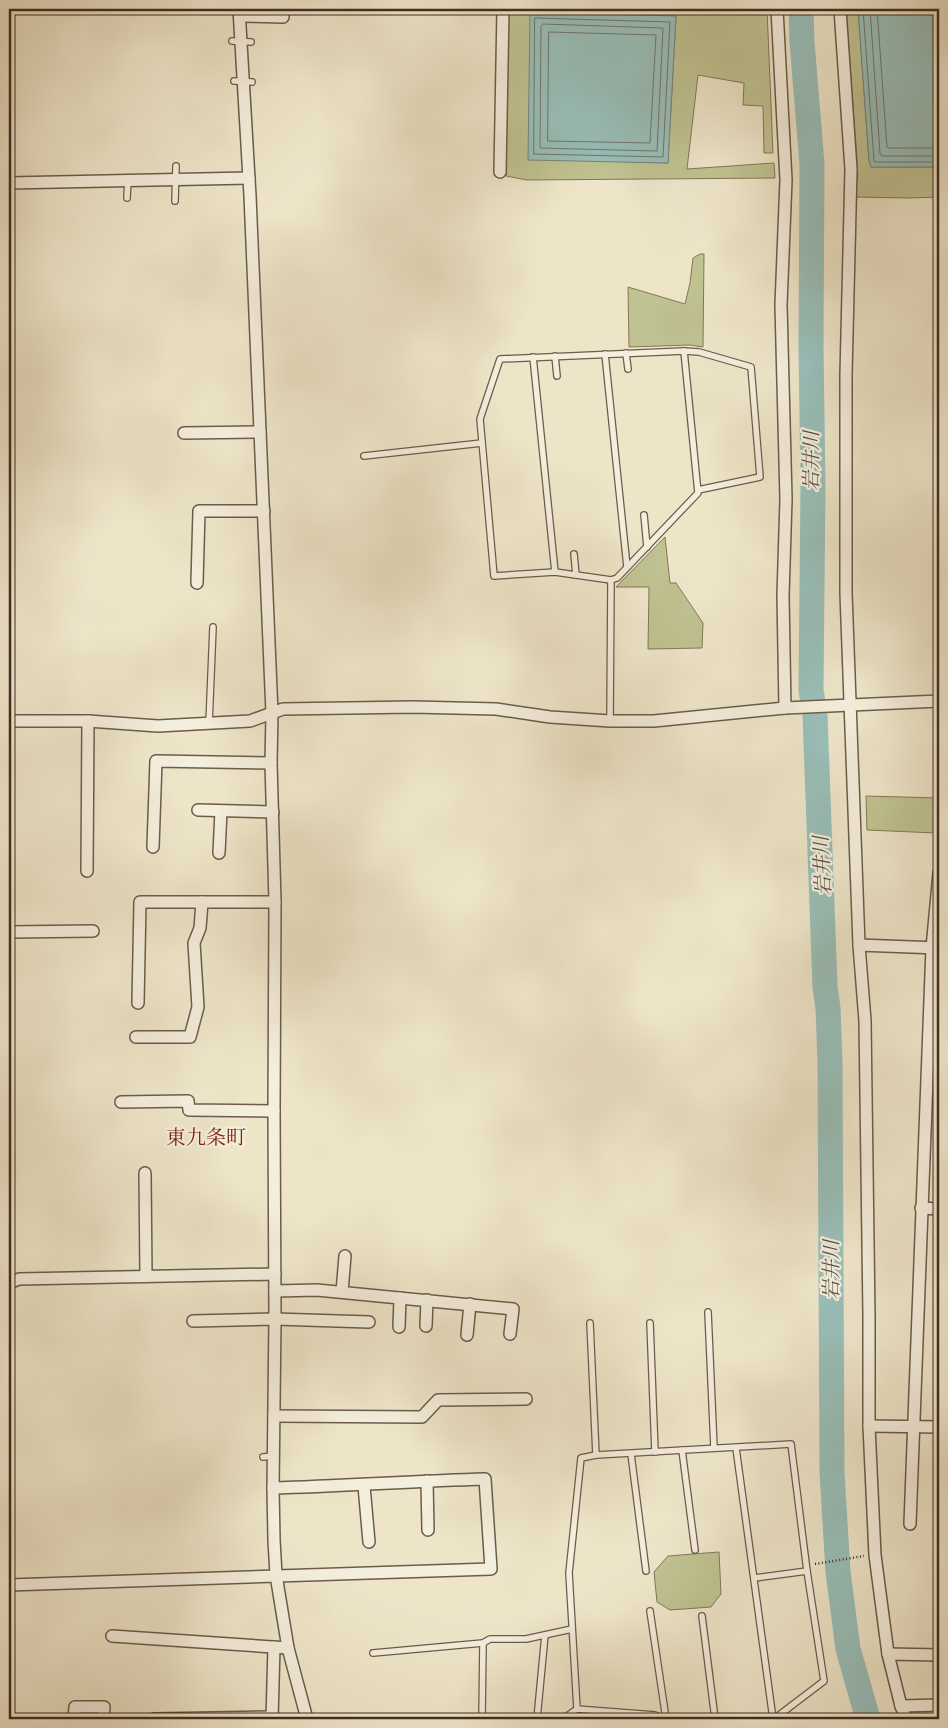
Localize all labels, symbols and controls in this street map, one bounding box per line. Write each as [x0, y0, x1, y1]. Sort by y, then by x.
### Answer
water label: 岩井川 [799, 429, 823, 491]
water label: 岩井川 [808, 833, 836, 897]
district label: 東九条町 [166, 1125, 246, 1149]
water label: 岩井川 [819, 1238, 843, 1300]

